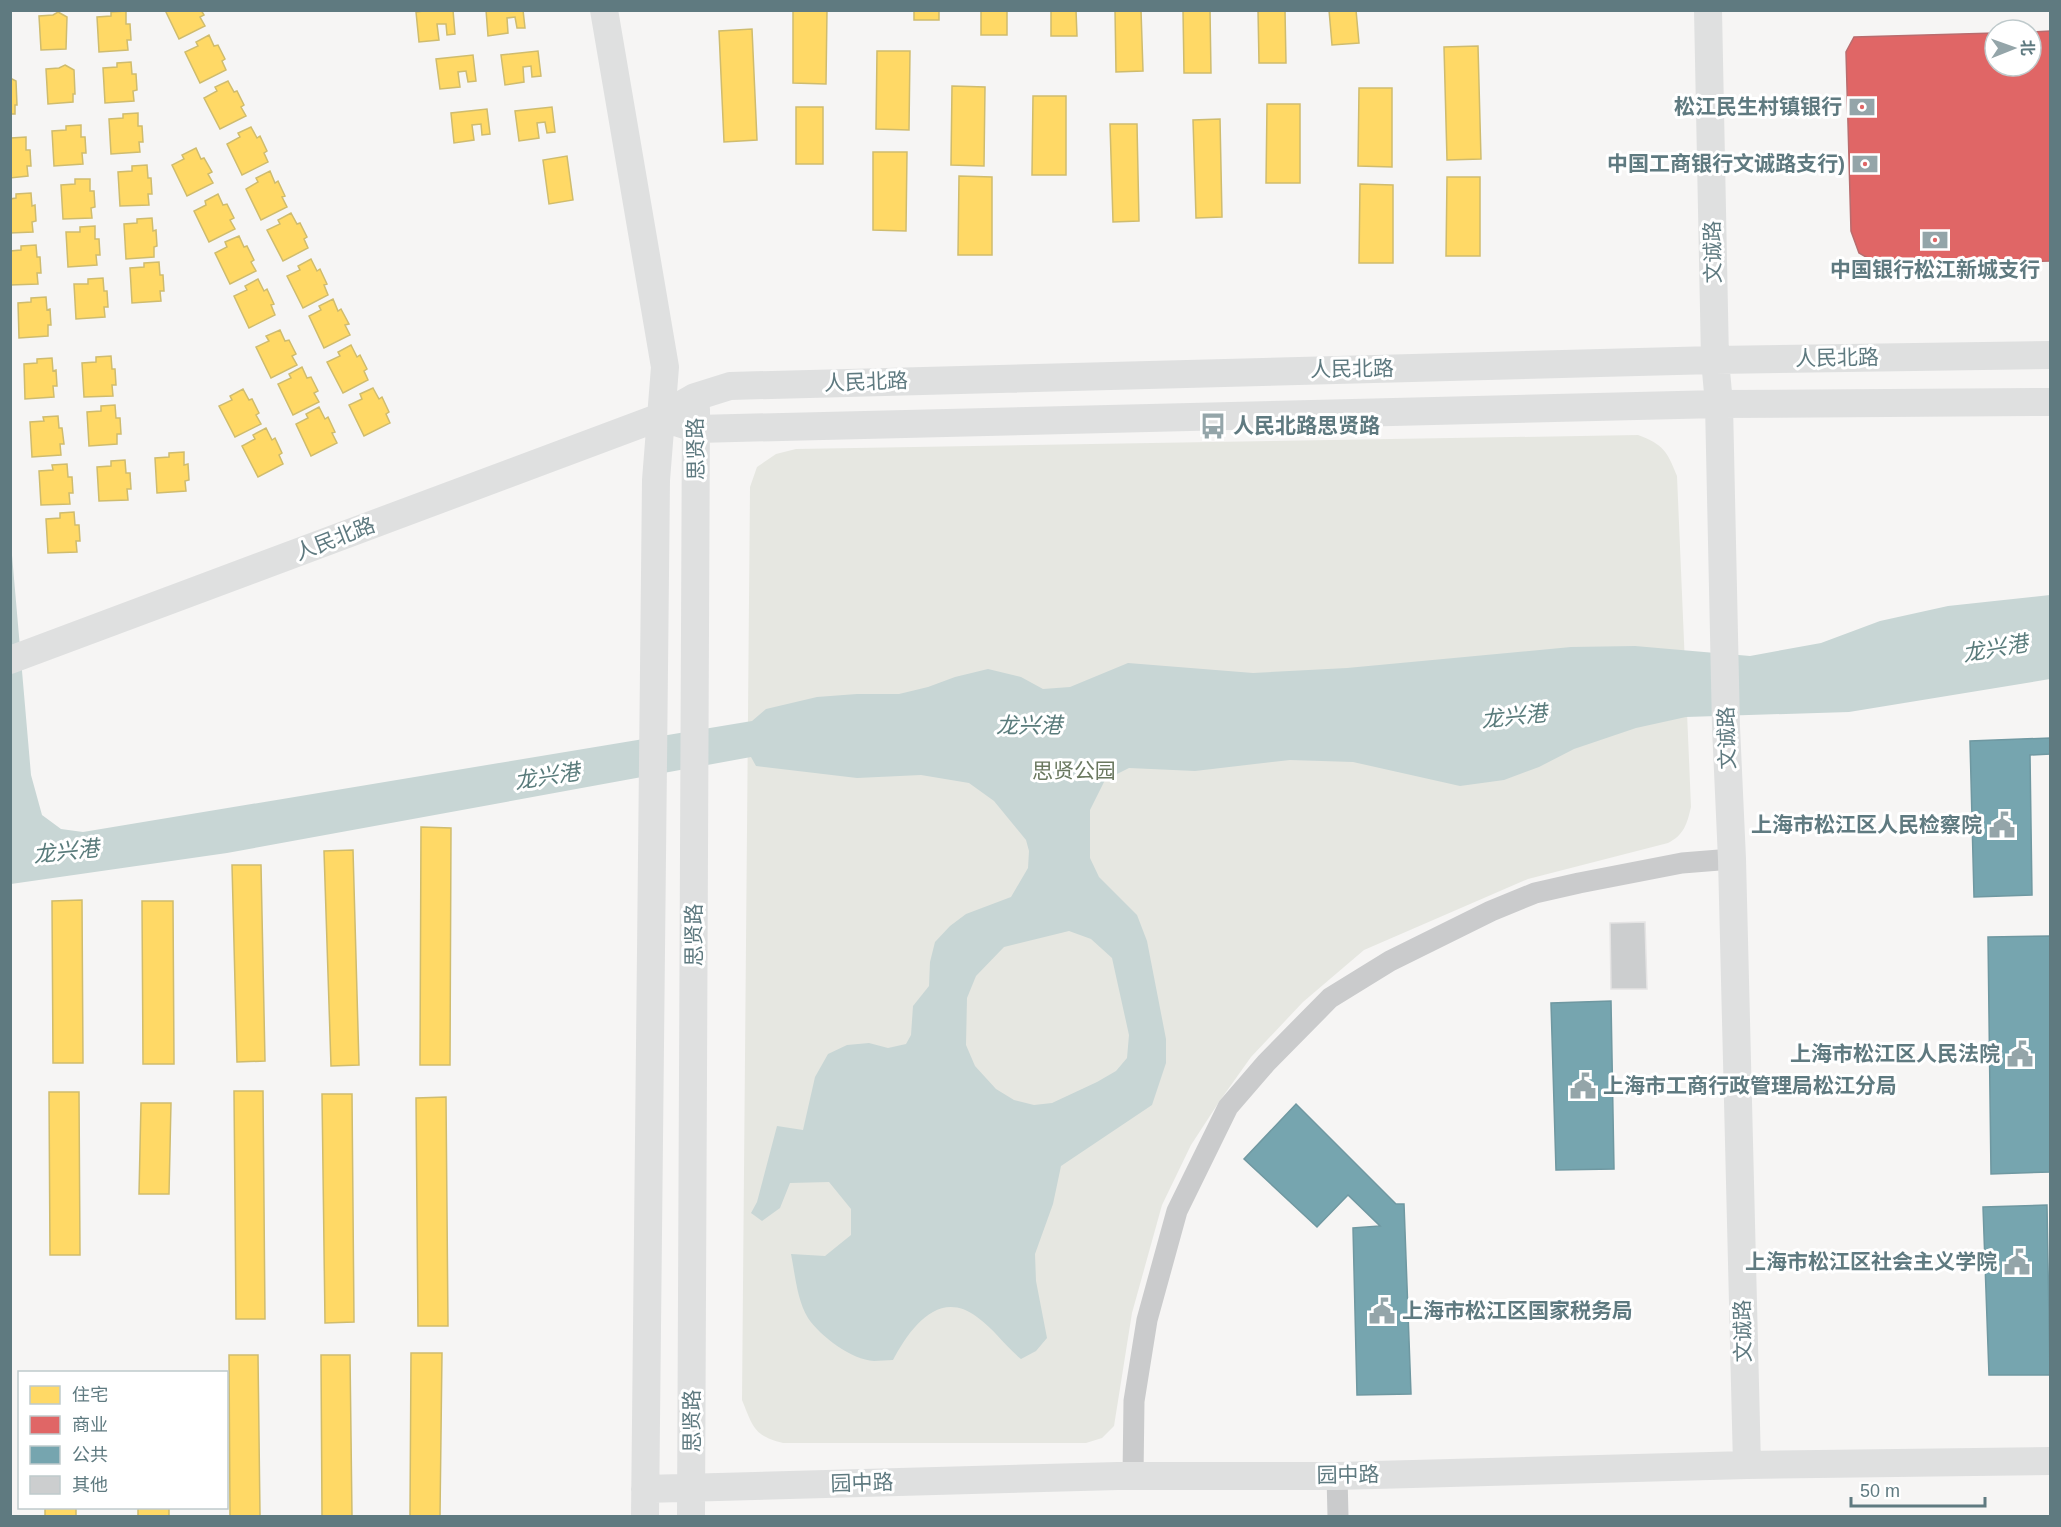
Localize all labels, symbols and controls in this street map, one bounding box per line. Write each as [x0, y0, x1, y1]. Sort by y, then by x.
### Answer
north arrow [1983, 18, 2043, 78]
text: 北 [2019, 40, 2036, 56]
bank icon: 松江民生村镇银行 [1847, 92, 1877, 122]
place label: 松江民生村镇银行 [1674, 95, 1842, 118]
bank icon: 中国工商银行文诚路支行) [1850, 149, 1880, 179]
place label: 中国工商银行文诚路支行) [1607, 152, 1845, 175]
street label: 文诚路 [1700, 220, 1725, 284]
bank icon: 中国银行松江新城支行 [1920, 225, 1950, 255]
place label: 中国银行松江新城支行 [1830, 258, 2040, 281]
street label: 人民北路 [1795, 345, 1879, 370]
street label: 人民北路 [1310, 356, 1394, 381]
street label: 人民北路 [824, 369, 908, 394]
bus stop icon: 人民北路思贤路 [1198, 411, 1228, 441]
place label: 人民北路思贤路 [1233, 414, 1380, 437]
street label: 思贤路 [683, 417, 708, 481]
street label: 人民北路 [291, 513, 378, 564]
water label: 龙兴港 [1960, 630, 2033, 667]
water label: 龙兴港 [1480, 700, 1551, 732]
street label: 文诚路 [1714, 706, 1739, 770]
water label: 龙兴港 [996, 713, 1065, 738]
water label: 龙兴港 [513, 759, 585, 794]
park label: 思贤公园 [1032, 759, 1116, 782]
public building icon: 上海市松江区人民检察院 [1987, 810, 2017, 840]
place label: 上海市松江区人民检察院 [1751, 813, 1982, 836]
water label: 龙兴港 [32, 835, 103, 867]
street label: 思贤路 [682, 904, 705, 967]
public building icon: 上海市松江区人民法院 [2005, 1039, 2035, 1069]
place label: 上海市松江区人民法院 [1790, 1042, 2000, 1065]
public building icon: 上海市工商行政管理局松江分局 [1568, 1071, 1598, 1101]
place label: 上海市工商行政管理局松江分局 [1603, 1074, 1897, 1097]
public building icon: 上海市松江区社会主义学院 [2002, 1247, 2032, 1277]
place label: 上海市松江区社会主义学院 [1745, 1250, 1997, 1273]
public building icon: 上海市松江区国家税务局 [1367, 1296, 1397, 1326]
place label: 上海市松江区国家税务局 [1402, 1299, 1633, 1322]
street label: 文诚路 [1730, 1299, 1755, 1363]
legend [18, 1371, 228, 1509]
text: 住宅 [72, 1385, 108, 1405]
street label: 思贤路 [680, 1390, 703, 1453]
text: 商业 [72, 1415, 108, 1435]
text: 公共 [72, 1445, 108, 1465]
street label: 园中路 [1316, 1462, 1380, 1487]
street label: 园中路 [830, 1470, 894, 1495]
scale bar [1851, 1470, 1984, 1508]
text: 其他 [72, 1475, 108, 1495]
text: 50 m [1860, 1481, 1900, 1501]

